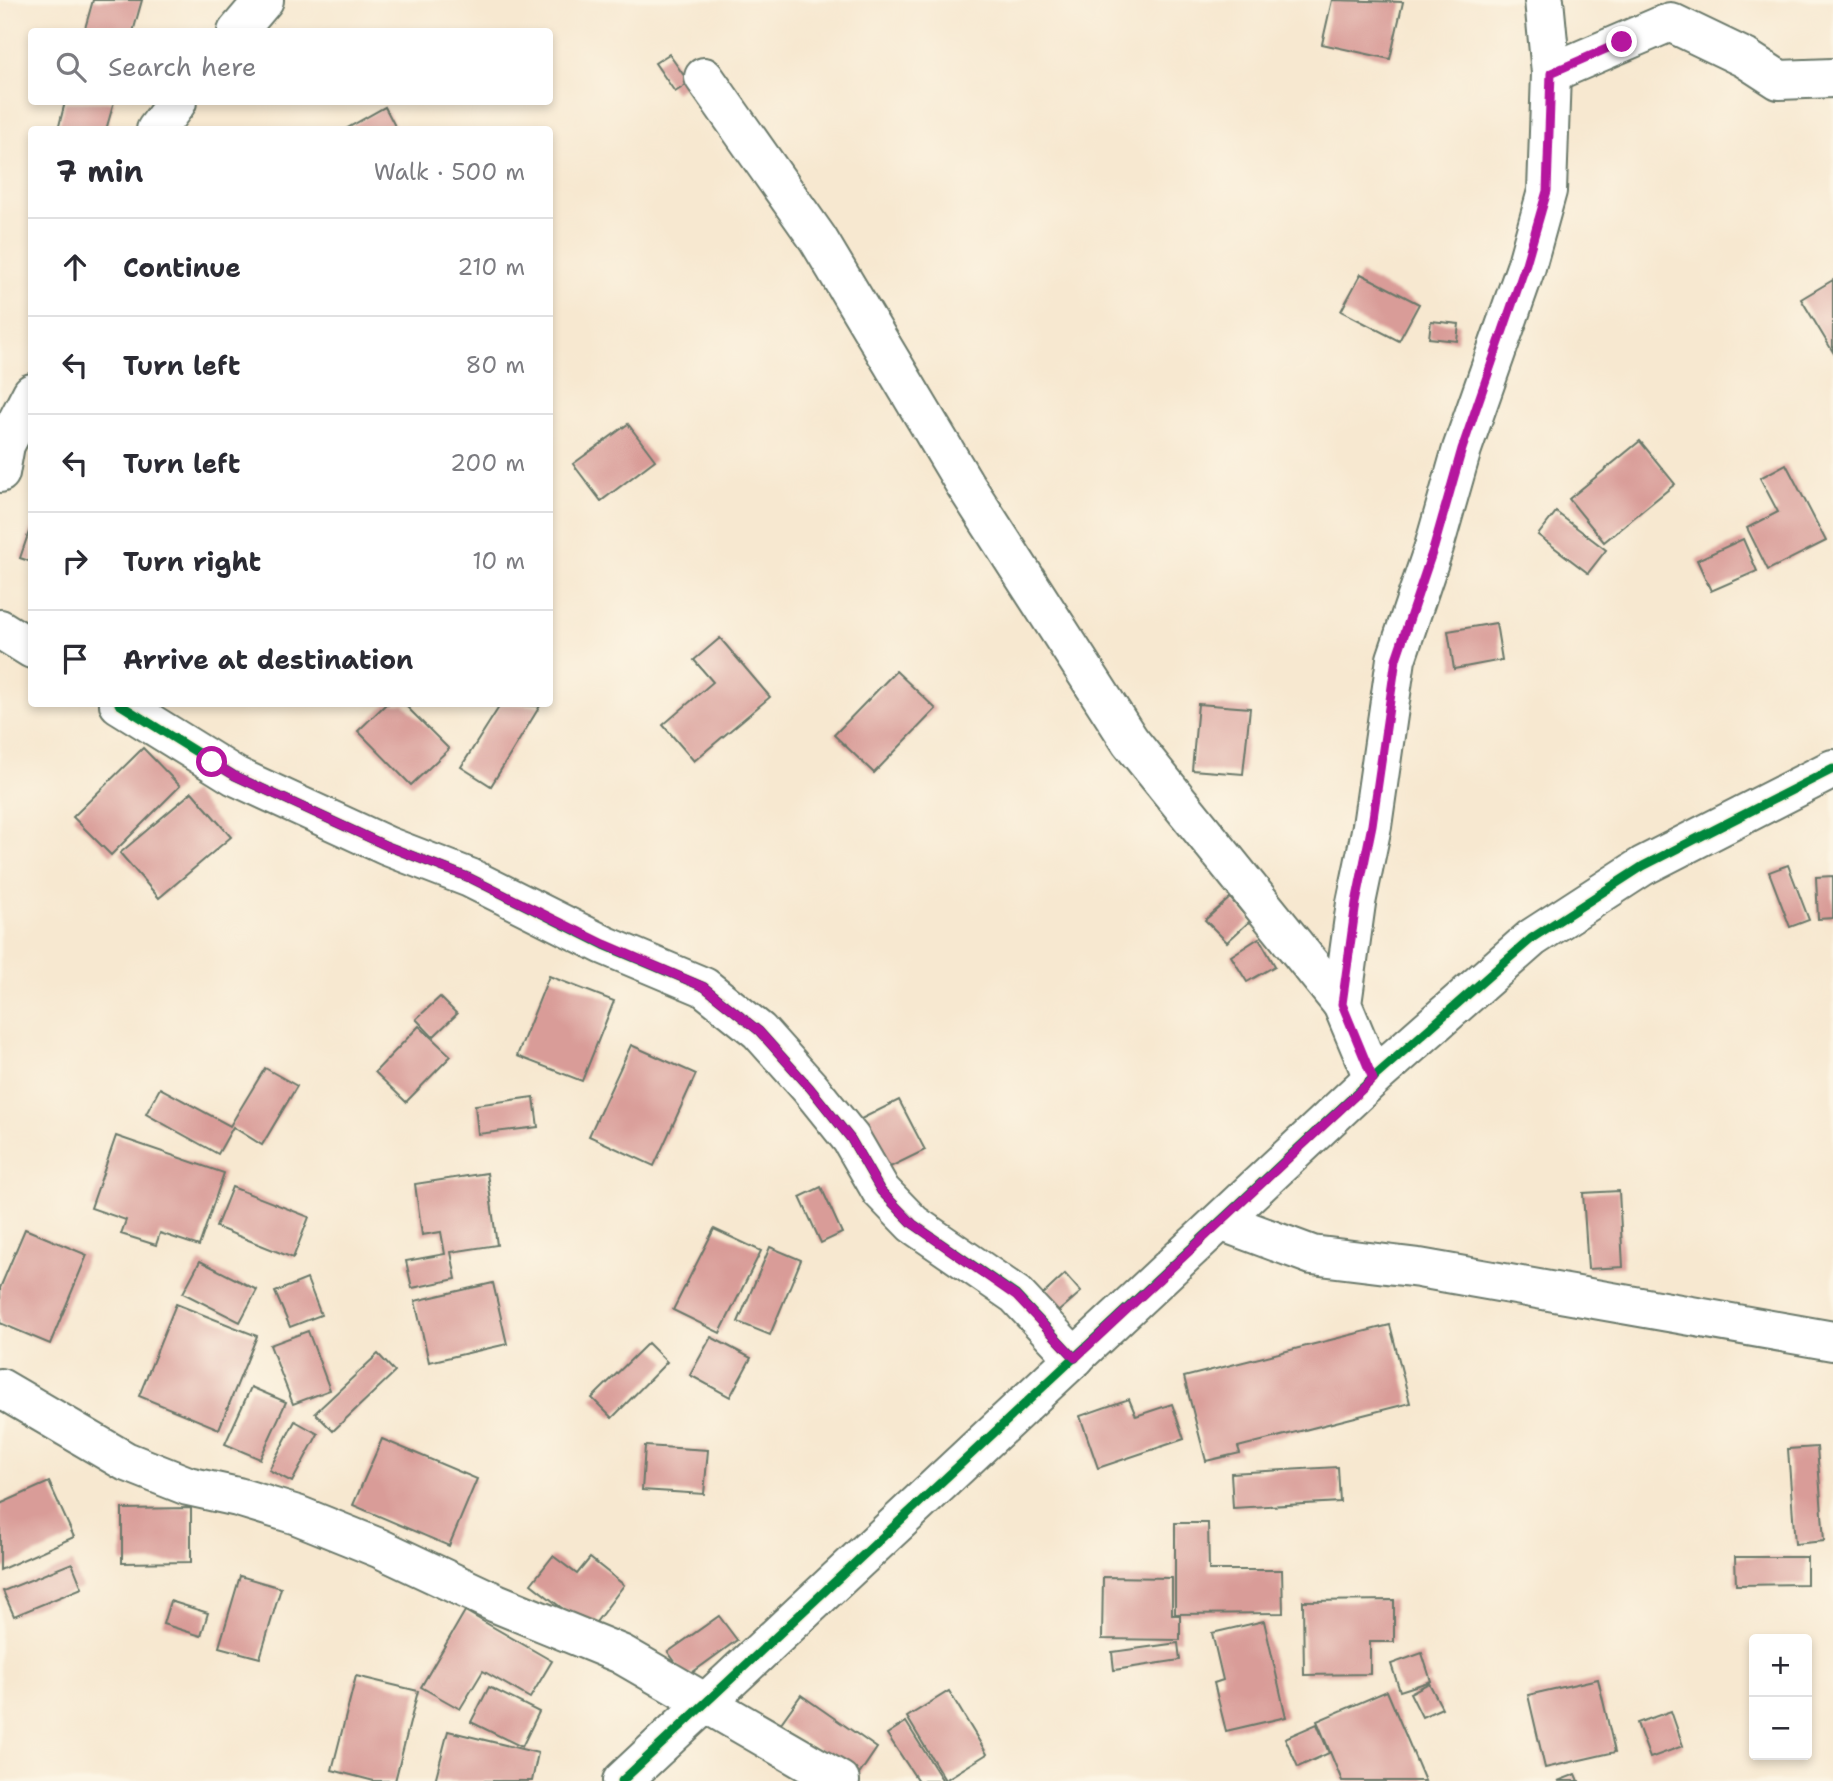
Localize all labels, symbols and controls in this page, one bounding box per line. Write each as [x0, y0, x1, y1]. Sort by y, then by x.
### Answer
route end [1606, 26, 1637, 57]
search box [28, 28, 553, 105]
icon: search [52, 48, 90, 86]
text: Search here [108, 49, 257, 84]
text: 7 min [56, 151, 143, 192]
text: Walk · 500 m [374, 157, 525, 187]
icon: ahead [56, 248, 94, 286]
text: Continue [123, 250, 241, 285]
text: 210 m [457, 252, 525, 282]
icon: left [56, 346, 94, 384]
text: Turn left [123, 348, 240, 383]
text: 80 m [466, 350, 525, 380]
icon: left [56, 444, 94, 482]
text: Turn left [123, 446, 240, 481]
text: 200 m [450, 448, 525, 478]
icon: right [56, 542, 94, 580]
text: Turn right [123, 544, 261, 579]
text: 10 m [472, 546, 525, 576]
icon: arrive [56, 640, 94, 678]
text: Arrive at destination [123, 642, 413, 677]
route start [196, 746, 227, 777]
map controls [1749, 1634, 1812, 1760]
button: + [1749, 1634, 1812, 1697]
button: − [1749, 1697, 1812, 1760]

